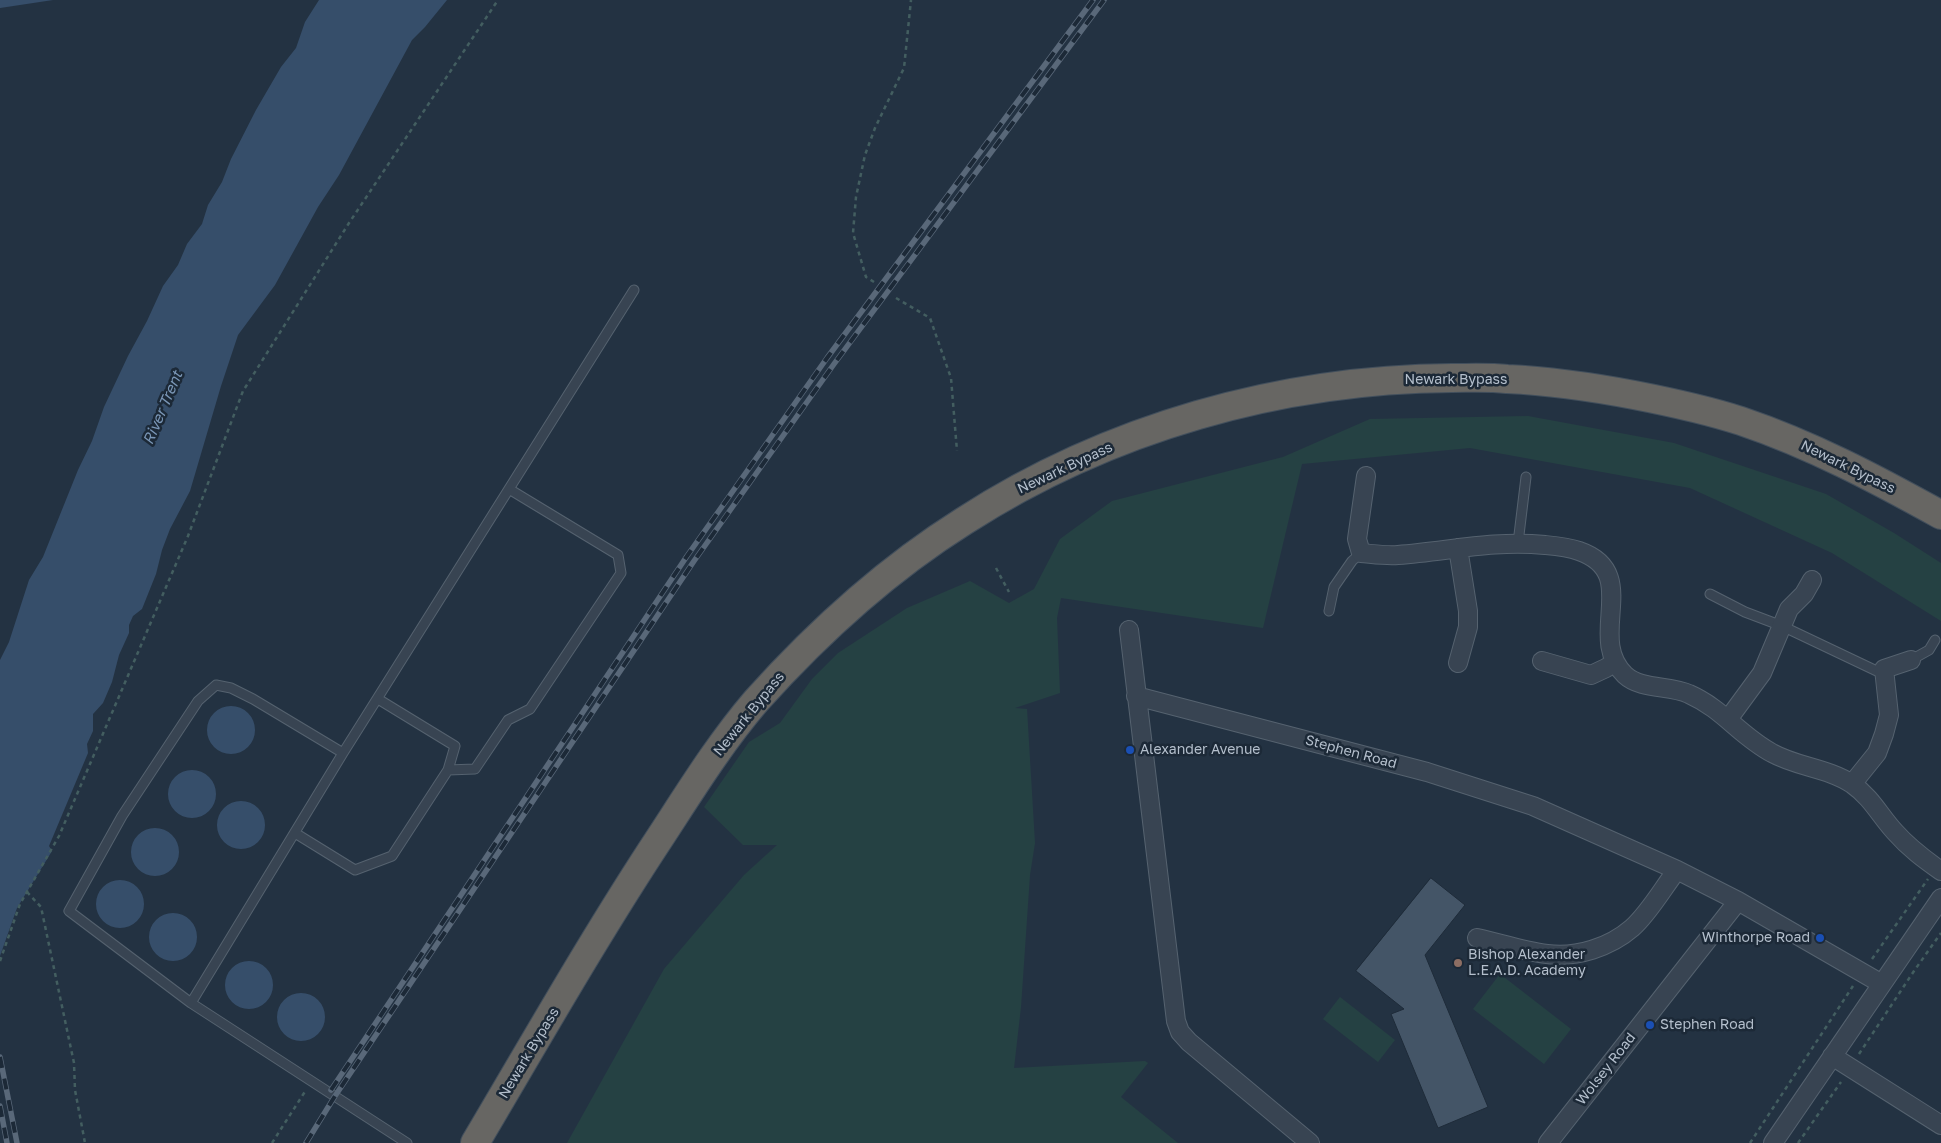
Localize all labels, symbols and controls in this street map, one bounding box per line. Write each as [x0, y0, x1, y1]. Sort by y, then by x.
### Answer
water label: River Trent [139, 369, 187, 447]
street label: Newark Bypass [1405, 372, 1507, 388]
street label: Newark Bypass [1798, 437, 1898, 497]
street label: Newark Bypass [1015, 439, 1115, 497]
street label: Newark Bypass [710, 669, 788, 759]
street label: Stephen Road [1303, 732, 1399, 772]
place label: Alexander Avenue [1140, 742, 1260, 758]
marker: Alexander Avenue [1124, 744, 1136, 756]
place label: Winthorpe Road [1702, 930, 1810, 946]
marker: Winthorpe Road [1814, 932, 1826, 944]
place label: Bishop Alexander L.E.A.D. Academy [1468, 947, 1586, 980]
marker: Bishop Alexander L.E.A.D. Academy [1452, 957, 1464, 969]
street label: Newark Bypass [495, 1005, 563, 1101]
place label: Stephen Road [1660, 1017, 1754, 1033]
marker: Stephen Road [1644, 1019, 1656, 1031]
street label: Wolsey Road [1573, 1030, 1639, 1108]

